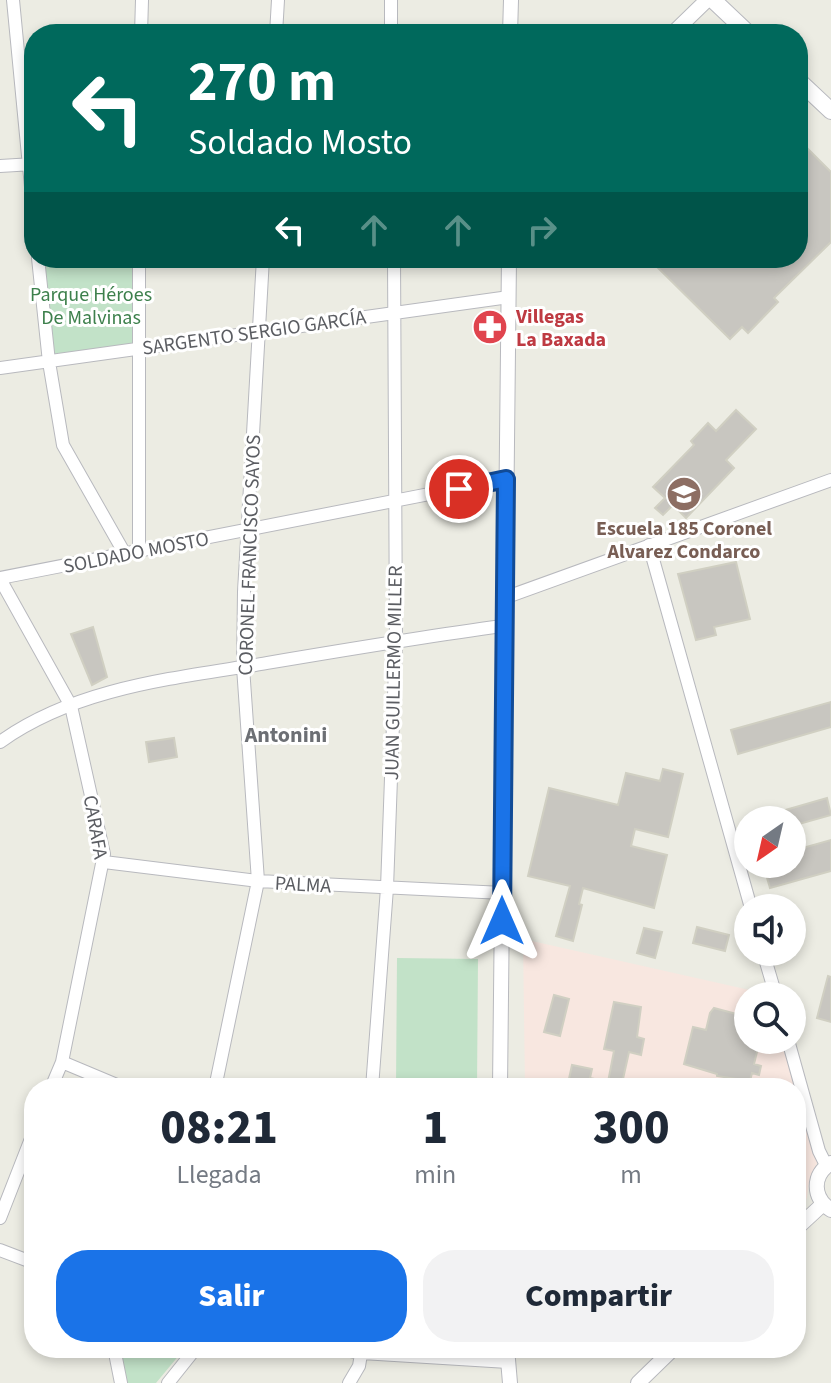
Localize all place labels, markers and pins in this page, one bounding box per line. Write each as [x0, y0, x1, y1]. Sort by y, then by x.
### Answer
place label: Villegas La Baxada [515, 303, 606, 354]
pharmacy icon: Villegas La Baxada [471, 308, 509, 346]
pin [425, 455, 493, 523]
school or university icon: Escuela 185 Coronel Alvarez Condarco [665, 475, 703, 513]
place label: Escuela 185 Coronel Alvarez Condarco [596, 515, 772, 566]

